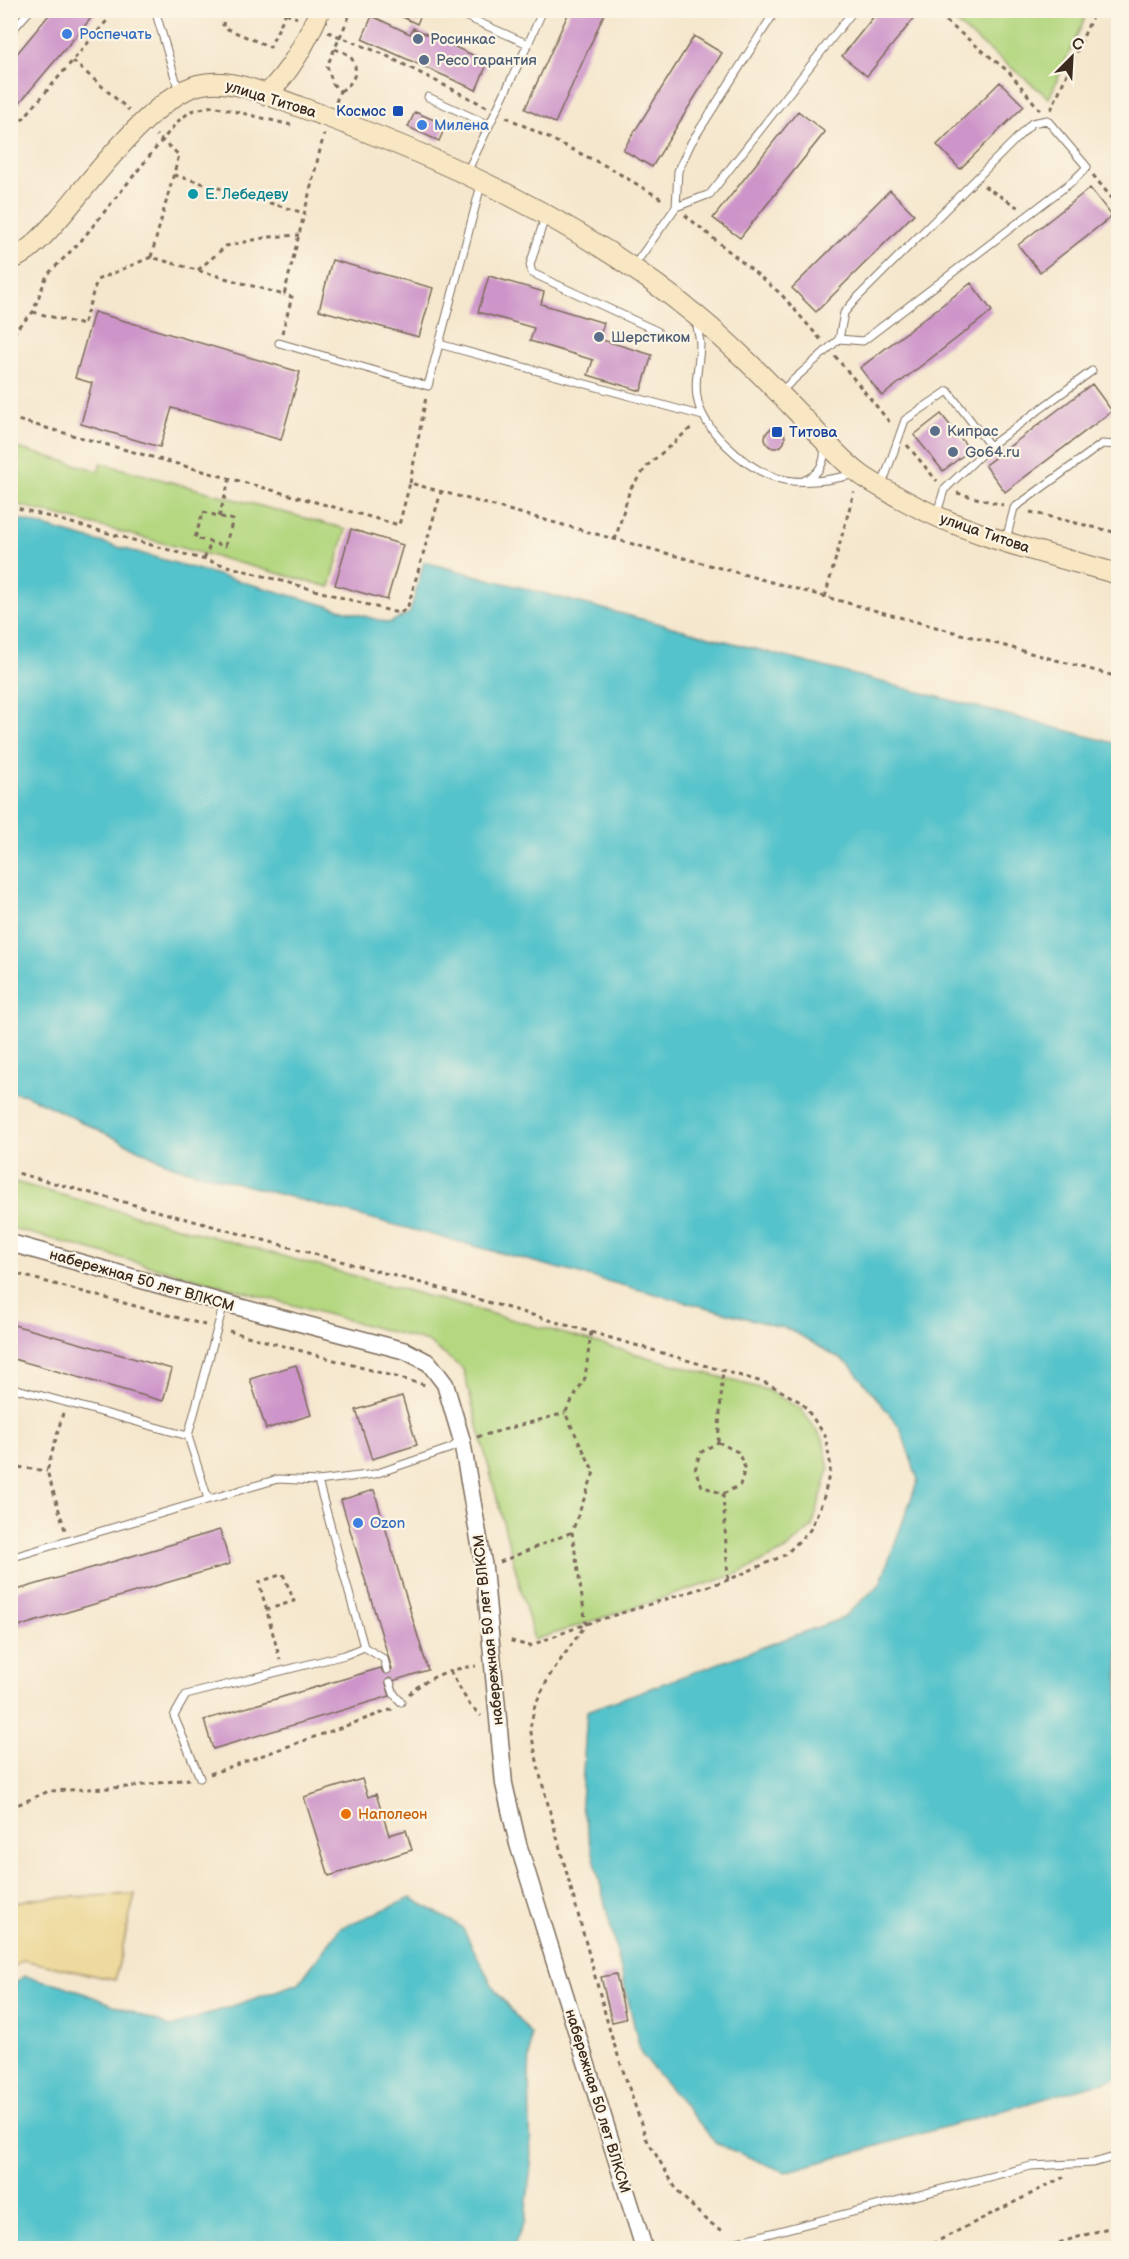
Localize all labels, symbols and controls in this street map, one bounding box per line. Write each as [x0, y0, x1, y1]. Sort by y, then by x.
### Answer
place label: Роспечать [79, 25, 152, 44]
marker: Роспечать [60, 27, 74, 41]
north arrow [1042, 27, 1102, 87]
place label: Росинкас [430, 30, 496, 49]
marker: Росинкас [411, 32, 425, 46]
text: С [1069, 34, 1086, 56]
place label: Ресо гарантия [436, 51, 537, 70]
marker: Ресо гарантия [417, 53, 431, 67]
street label: улица Титова [223, 77, 319, 122]
place label: Космос [336, 102, 387, 121]
marker: Космос [391, 104, 405, 118]
place label: Милена [434, 116, 489, 135]
marker: Милена [415, 118, 429, 132]
place label: Е. Лебедеву [205, 185, 289, 204]
marker: Е. Лебедеву [186, 187, 200, 201]
place label: Шерстиком [611, 328, 691, 347]
marker: Шерстиком [592, 330, 606, 344]
place label: Кипрас [947, 422, 999, 441]
place label: Титова [789, 423, 837, 442]
marker: Кипрас [928, 424, 942, 438]
marker: Титова [770, 425, 784, 439]
place label: Go64.ru [965, 443, 1020, 462]
marker: Go64.ru [946, 445, 960, 459]
street label: улица Титова [937, 509, 1032, 558]
street label: набережная 50 лет ВЛКСМ [47, 1245, 236, 1316]
place label: Ozon [370, 1514, 405, 1533]
marker: Ozon [351, 1516, 365, 1530]
street label: набережная 50 лет ВЛКСМ [469, 1534, 508, 1726]
place label: Наполеон [358, 1805, 428, 1824]
marker: Наполеон [339, 1807, 353, 1821]
street label: набережная 50 лет ВЛКСМ [560, 2007, 635, 2195]

